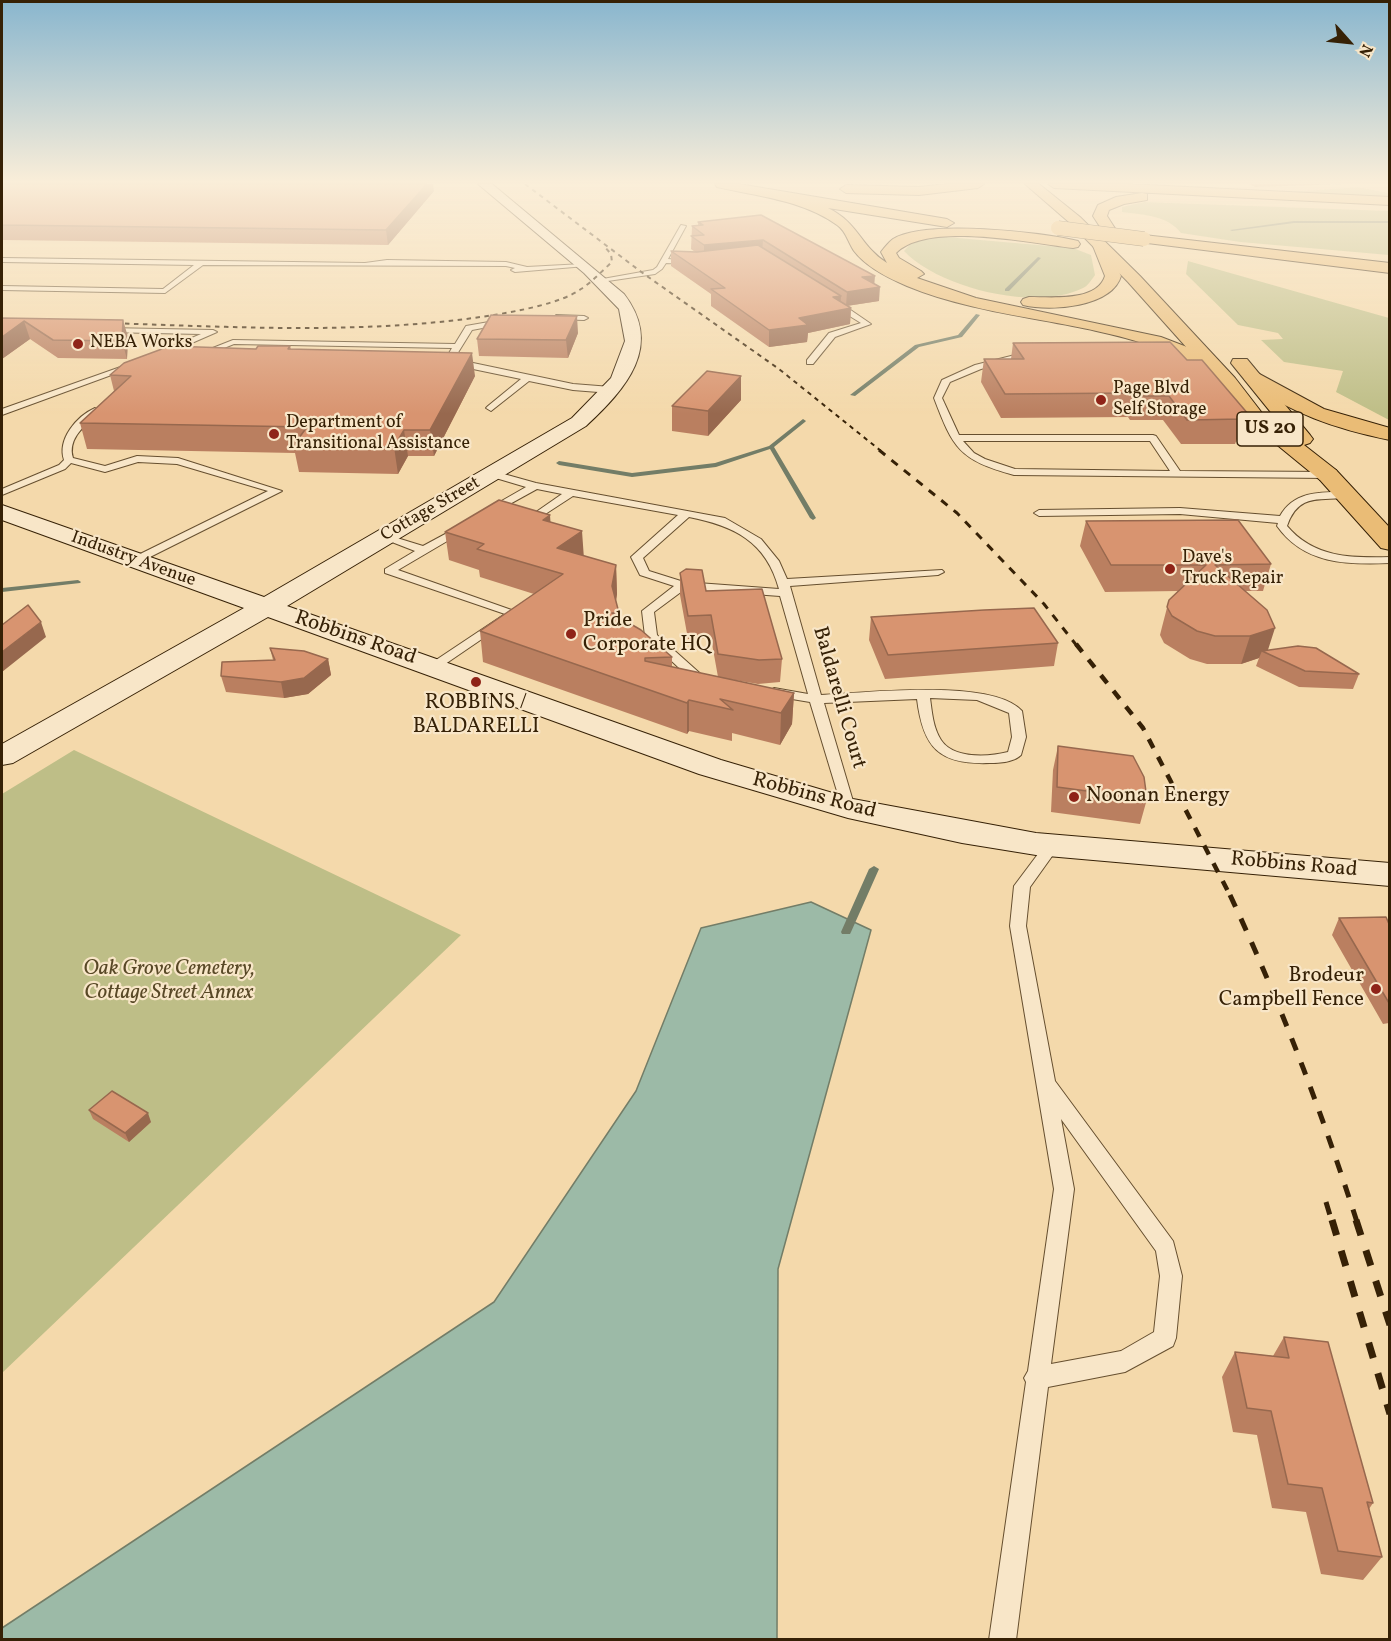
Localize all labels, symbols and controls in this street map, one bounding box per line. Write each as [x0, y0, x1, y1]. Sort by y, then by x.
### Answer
north arrow [1319, 12, 1379, 72]
text: N [1353, 40, 1377, 60]
place label: NEBA Works [90, 333, 192, 355]
marker: NEBA Works [71, 337, 85, 351]
place label: Page Blvd Self Storage [1113, 379, 1206, 422]
marker: Page Blvd Self Storage [1094, 393, 1108, 407]
road number: US 20 [1237, 412, 1303, 446]
place label: Department of Transitional Assistance [286, 413, 470, 456]
marker: Department of Transitional Assistance [267, 427, 281, 441]
street label: Cottage Street [377, 473, 485, 547]
street label: Industry Avenue [68, 527, 198, 593]
place label: Dave's Truck Repair [1182, 548, 1283, 590]
marker: Dave's Truck Repair [1163, 562, 1177, 576]
street label: Robbins Road [291, 606, 419, 672]
place label: Pride Corporate HQ [583, 609, 711, 659]
street label: Baldarelli Court [806, 624, 870, 772]
marker: Pride Corporate HQ [564, 627, 578, 641]
marker: ROBBINS / BALDARELLI [469, 675, 483, 689]
place label: ROBBINS / BALDARELLI [413, 691, 539, 741]
street label: Robbins Road [749, 768, 879, 826]
place label: Noonan Energy [1086, 784, 1230, 810]
marker: Noonan Energy [1067, 790, 1081, 804]
street label: Robbins Road [1230, 848, 1358, 884]
park label: Oak Grove Cemetery, Cottage Street Annex [83, 957, 255, 1007]
place label: Brodeur Campbell Fence [1219, 964, 1364, 1014]
marker: Brodeur Campbell Fence [1369, 982, 1383, 996]

